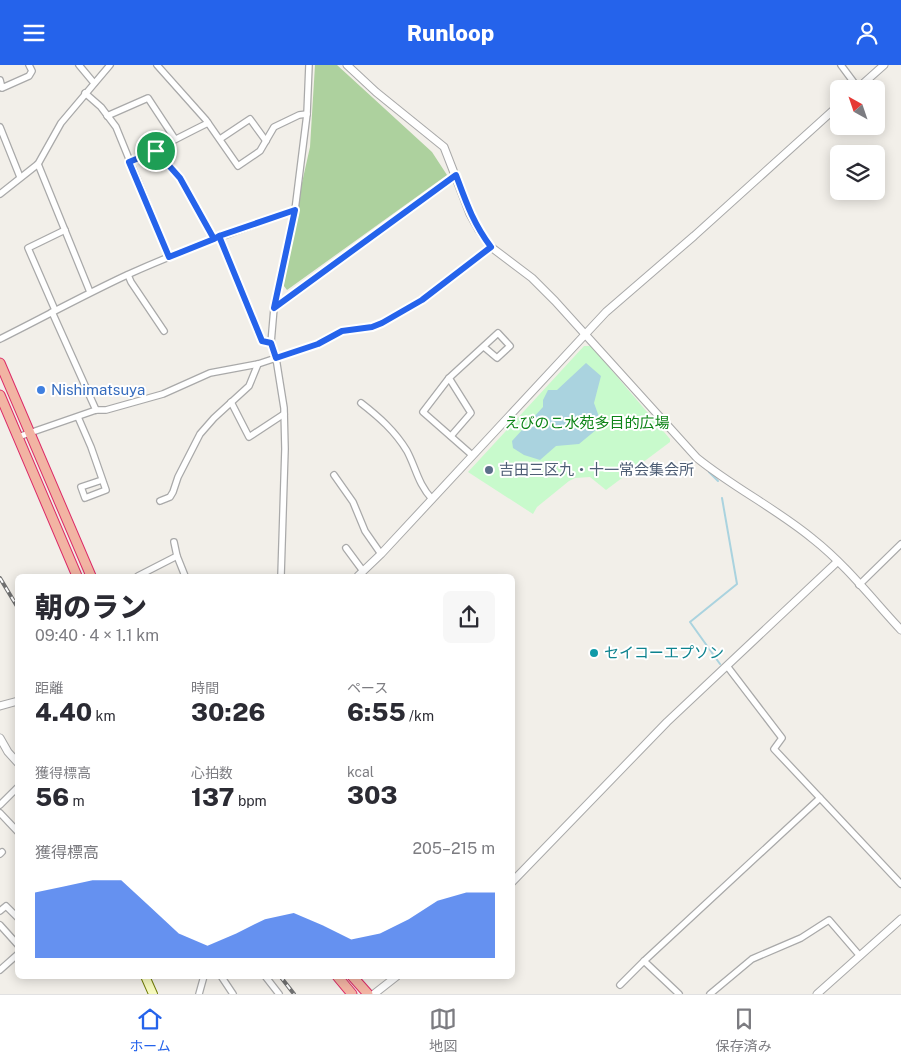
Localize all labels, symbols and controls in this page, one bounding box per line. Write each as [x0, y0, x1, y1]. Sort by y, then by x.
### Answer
icon: menu [20, 19, 48, 47]
icon: person [853, 19, 881, 47]
text: Runloop [407, 20, 494, 46]
north arrow [830, 80, 885, 135]
map controls [830, 80, 885, 200]
pin [135, 130, 177, 172]
icon: arrive [142, 137, 170, 165]
button: layers [830, 145, 885, 200]
place label: Nishimatsuya [51, 381, 145, 398]
marker: Nishimatsuya [35, 384, 47, 396]
park label: えびのこ水苑多目的広場 [504, 414, 670, 431]
place label: 吉田三区九・十一常会集会所 [499, 461, 694, 478]
marker: 吉田三区九・十一常会集会所 [483, 464, 495, 476]
text: 朝のラン [35, 590, 147, 623]
button: share [443, 591, 495, 643]
text: 09:40 · 4 × 1.1 km [35, 626, 159, 645]
place label: セイコーエプソン [604, 644, 724, 661]
marker: セイコーエプソン [588, 647, 600, 659]
text: 距離 [35, 680, 63, 696]
text: 時間 [191, 680, 219, 696]
text: ペース [347, 680, 388, 696]
text: 4.40 [35, 697, 92, 727]
text: 30:26 [191, 697, 265, 727]
text: 6:55 [347, 697, 406, 727]
text: km [92, 708, 116, 724]
text: /km [406, 708, 434, 724]
text: kcal [347, 764, 374, 780]
text: 獲得標高 [35, 765, 91, 781]
text: 心拍数 [191, 765, 233, 781]
text: 303 [347, 780, 397, 810]
text: 56 [35, 782, 69, 812]
text: 137 [191, 782, 235, 812]
text: m [69, 793, 85, 809]
text: bpm [235, 793, 267, 809]
text: 205–215 m [413, 839, 495, 858]
text: 獲得標高 [35, 843, 99, 862]
tab: ホーム [129, 1005, 171, 1055]
tab: 地図 [429, 1005, 457, 1055]
tab: 保存済み [716, 1005, 772, 1055]

